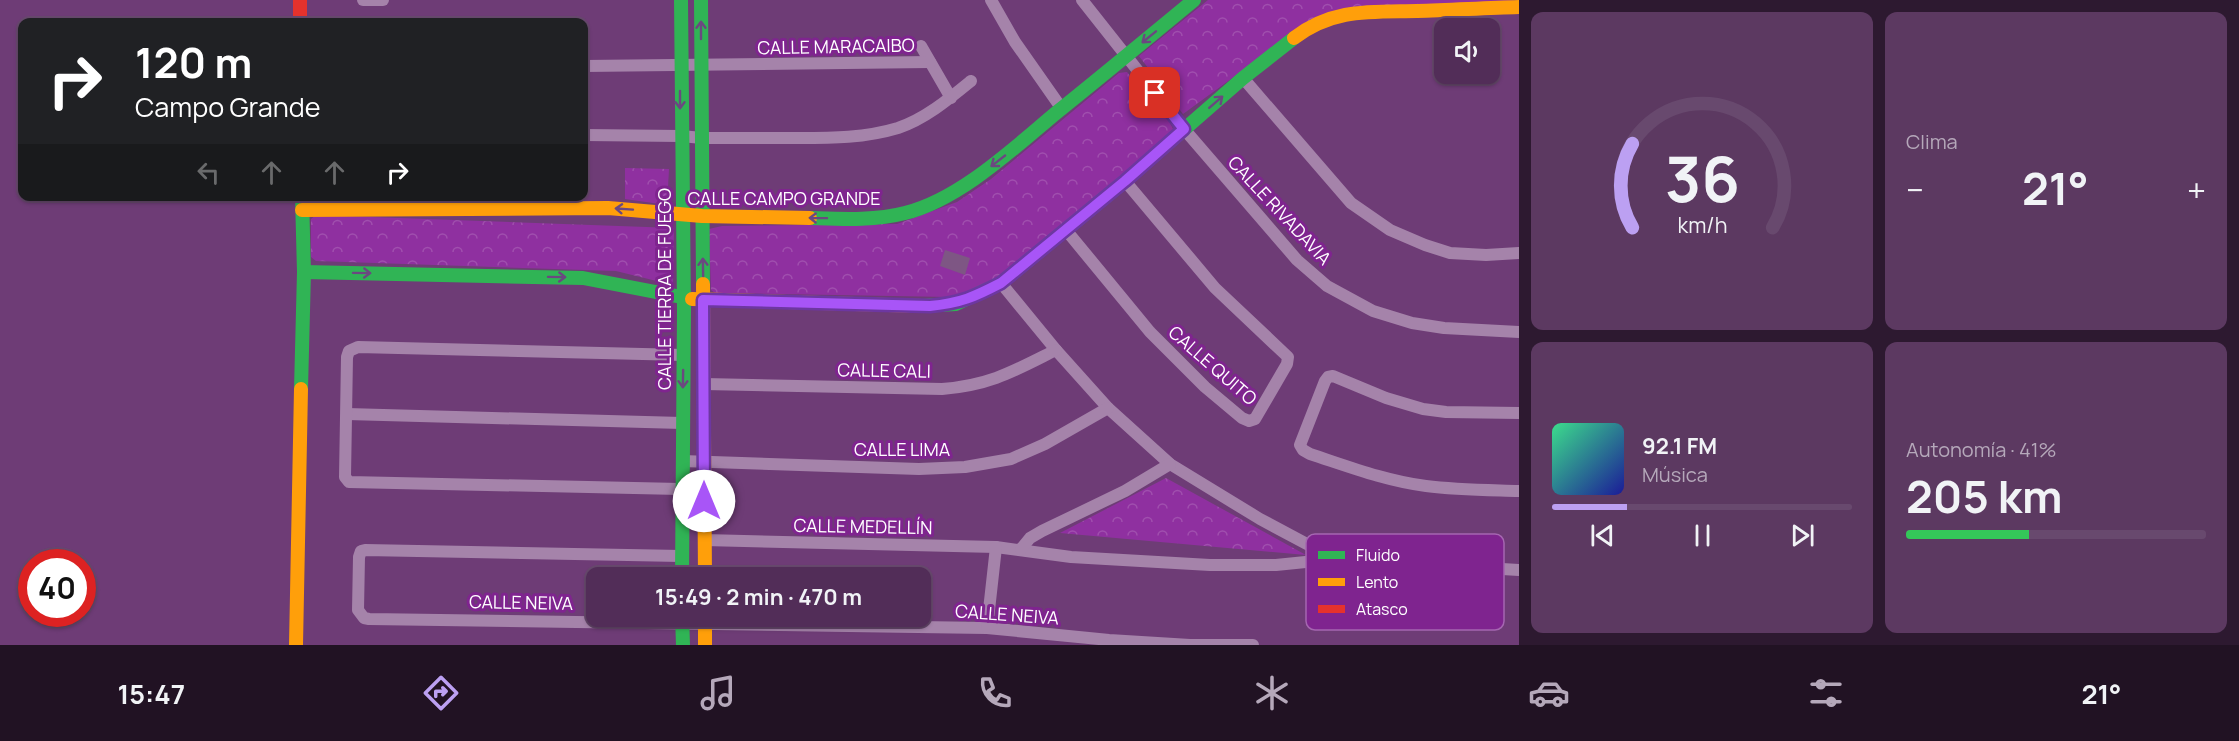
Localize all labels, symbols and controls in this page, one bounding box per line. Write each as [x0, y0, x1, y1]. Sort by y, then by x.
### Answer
map controls [1434, 18, 1500, 84]
button: sound [1434, 18, 1500, 84]
one-way arrow [695, 21, 707, 41]
one-way arrow [1142, 30, 1157, 44]
text: 120 m [135, 33, 252, 91]
street label: CALLE MARACAIBO [757, 33, 915, 59]
icon: right [36, 42, 114, 120]
pin [1129, 67, 1180, 118]
icon: arrive [1138, 76, 1171, 109]
text: Campo Grande [135, 88, 321, 125]
one-way arrow [674, 90, 686, 110]
one-way arrow [1208, 95, 1223, 109]
text: Clima [1906, 128, 1958, 155]
text: 36 [1664, 135, 1740, 221]
street label: CALLE RIVADAVIA [1223, 150, 1337, 270]
one-way arrow [991, 154, 1007, 167]
icon: left [192, 156, 225, 189]
icon: ahead [255, 156, 288, 189]
icon: ahead [318, 156, 351, 189]
icon: right [381, 156, 414, 189]
text: 21° [2022, 157, 2089, 219]
text: − [1906, 167, 1924, 212]
text: + [2187, 167, 2206, 212]
street label: CALLE CAMPO GRANDE [688, 186, 880, 210]
street label: CALLE TIERRA DE FUEGO [652, 188, 676, 390]
one-way arrow [614, 203, 634, 214]
text: km/h [1677, 210, 1727, 239]
one-way arrow [809, 212, 829, 224]
one-way arrow [697, 258, 708, 278]
one-way arrow [352, 267, 372, 279]
one-way arrow [547, 271, 567, 283]
street label: CALLE QUITO [1164, 320, 1262, 410]
street label: CALLE CALI [837, 357, 931, 383]
one-way arrow [677, 369, 689, 389]
text: 92.1 FM [1642, 431, 1717, 461]
text: Autonomía · 41% [1906, 436, 2057, 463]
street label: CALLE LIMA [854, 437, 951, 461]
text: Música [1642, 461, 1708, 488]
text: 205 km [1906, 465, 2062, 527]
position arrow [672, 469, 736, 533]
street label: CALLE MEDELLÍN [793, 513, 933, 539]
icon: previous [1586, 519, 1619, 552]
icon: pause [1686, 519, 1719, 552]
icon: next [1786, 519, 1819, 552]
legend [1306, 534, 1504, 630]
text: Fluido [1356, 544, 1400, 566]
speed limit sign: 40 [18, 549, 96, 627]
text: Lento [1356, 571, 1398, 593]
text: 15:49 · 2 min · 470 m [655, 582, 862, 612]
street label: CALLE NEIVA [469, 589, 574, 615]
street label: CALLE NEIVA [954, 598, 1060, 630]
text: Atasco [1356, 598, 1408, 620]
icon: directions [420, 672, 462, 714]
icon: music [697, 672, 739, 714]
icon: phone [974, 672, 1016, 714]
icon: climate [1251, 672, 1293, 714]
icon: car [1528, 672, 1570, 714]
icon: filters [1805, 672, 1847, 714]
text: 15:47 [117, 675, 185, 712]
text: 21° [2081, 675, 2121, 712]

